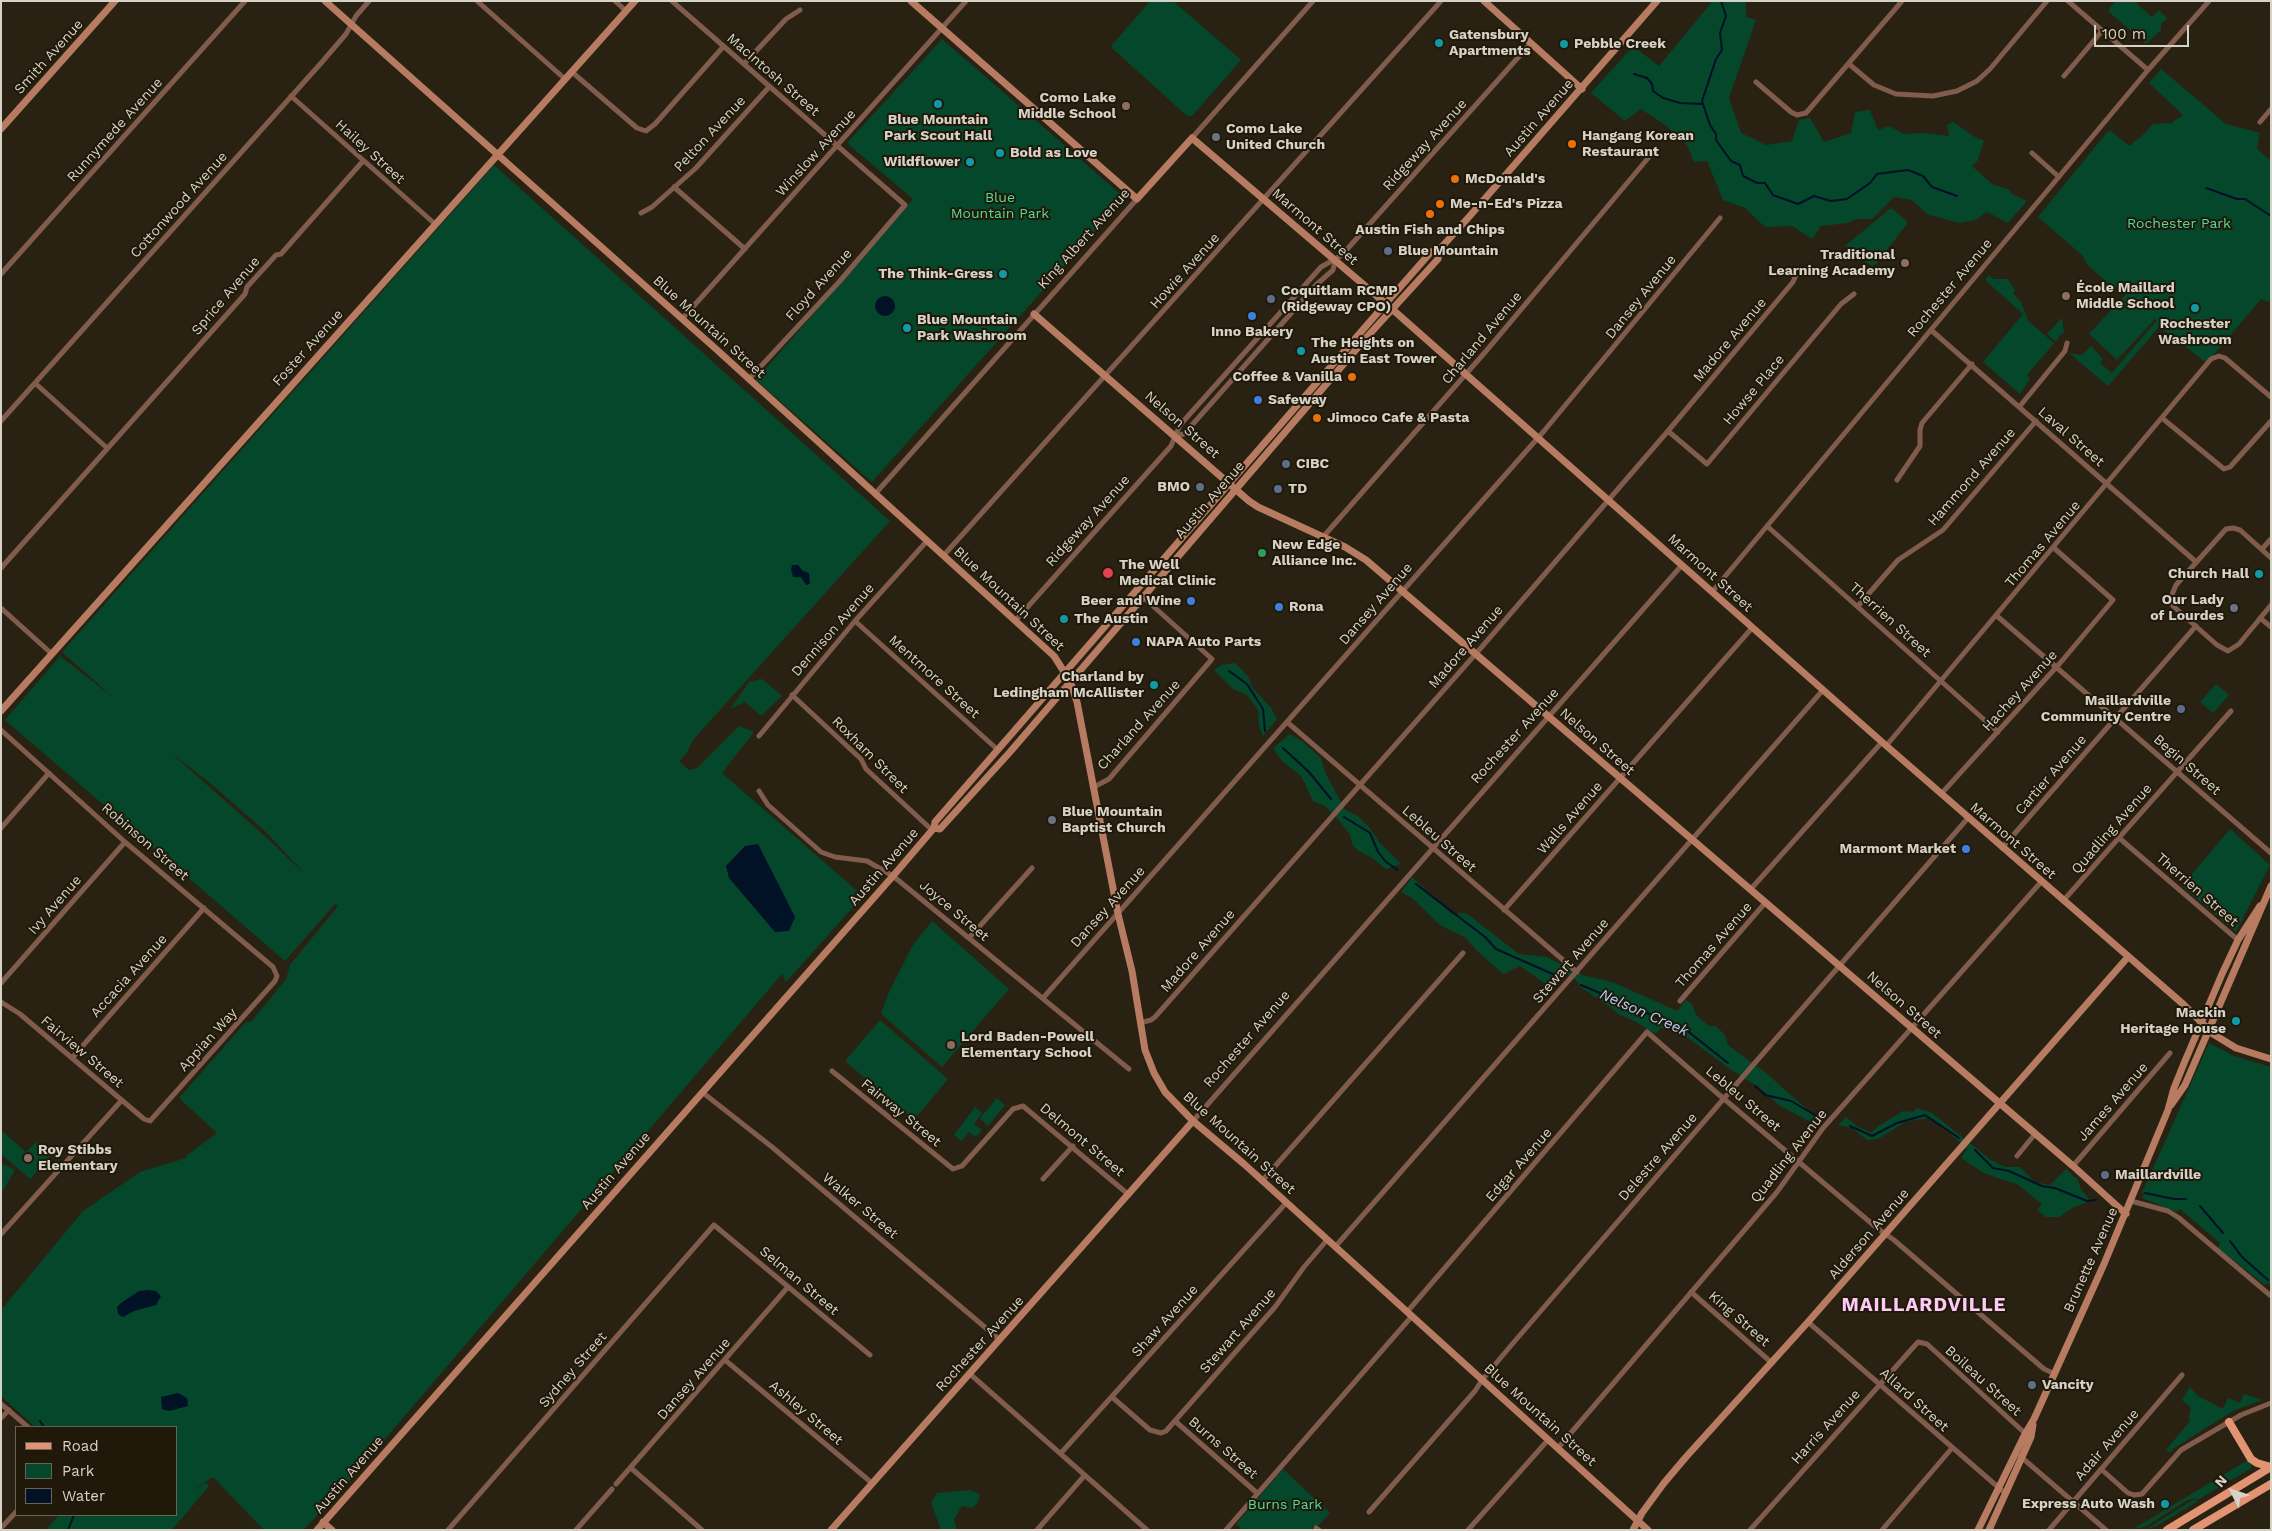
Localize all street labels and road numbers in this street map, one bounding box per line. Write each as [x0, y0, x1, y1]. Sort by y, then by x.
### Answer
street label: Smith Avenue [11, 16, 87, 98]
street label: MacIntosh Street [723, 30, 823, 120]
street label: Runnymede Avenue [64, 74, 166, 186]
street label: Austin Avenue [1501, 76, 1577, 160]
street label: Pelton Avenue [671, 93, 749, 175]
street label: Ridgeway Avenue [1379, 96, 1471, 194]
street label: Winslow Avenue [772, 106, 860, 200]
street label: Hailey Street [332, 116, 408, 188]
street label: Cottonwood Avenue [127, 148, 231, 262]
street label: King Albert Avenue [1034, 185, 1134, 293]
street label: Marmont Street [1269, 185, 1361, 269]
street label: Howie Avenue [1147, 230, 1223, 312]
street label: Rochester Avenue [1904, 235, 1996, 341]
street label: Floyd Avenue [782, 245, 856, 325]
street label: Dansey Avenue [1602, 252, 1680, 342]
street label: Sprice Avenue [188, 253, 264, 339]
street label: Blue Mountain Street [649, 272, 769, 382]
street label: Charland Avenue [1438, 288, 1526, 388]
street label: Madore Avenue [1690, 294, 1770, 386]
street label: Foster Avenue [269, 306, 347, 390]
street label: Howse Place [1720, 351, 1788, 429]
street label: Nelson Street [1141, 388, 1223, 462]
street label: Laval Street [2034, 404, 2108, 470]
street label: Hammond Avenue [1925, 424, 2019, 530]
street label: Austin Avenue [1172, 458, 1248, 542]
street label: Ridgeway Avenue [1042, 472, 1134, 570]
street label: Thomas Avenue [2002, 497, 2084, 591]
street label: Marmont Street [1664, 530, 1756, 616]
street label: Blue Mountain Street [950, 543, 1068, 655]
street label: Dansey Avenue [1336, 560, 1416, 648]
street label: Therrien Street [1846, 579, 1934, 661]
street label: Dennison Avenue [788, 580, 878, 680]
street label: Madore Avenue [1425, 602, 1507, 692]
street label: Mentmore Street [885, 632, 983, 722]
street label: Hachey Avenue [1979, 647, 2061, 735]
street label: Charland Avenue [1094, 676, 1184, 774]
street label: Rochester Avenue [1467, 685, 1563, 787]
street label: Nelson Street [1556, 705, 1638, 779]
street label: Roxham Street [828, 713, 912, 797]
street label: Begin Street [2150, 731, 2224, 799]
street label: Cartier Avenue [2012, 732, 2090, 818]
street label: Walls Avenue [1534, 778, 1606, 858]
street label: Quadling Avenue [2068, 780, 2156, 878]
street label: Marmont Street [1967, 799, 2059, 883]
street label: Robinson Street [98, 800, 192, 884]
street label: Lebleu Street [1398, 802, 1480, 876]
street label: Austin Avenue [846, 825, 922, 909]
street label: Therrien Street [2152, 850, 2242, 930]
street label: Dansey Avenue [1067, 863, 1149, 951]
street label: Ivy Avenue [25, 872, 85, 938]
street label: Joyce Street [916, 877, 992, 945]
street label: Thomas Avenue [1672, 899, 1756, 991]
street label: Madore Avenue [1157, 906, 1239, 996]
street label: Stewart Avenue [1529, 915, 1613, 1007]
street label: Accacia Avenue [87, 931, 171, 1021]
street label: Nelson Street [1863, 968, 1945, 1042]
street label: Rochester Avenue [1200, 987, 1294, 1091]
street label: Appian Way [175, 1005, 241, 1075]
street label: Fairview Street [37, 1013, 127, 1091]
street label: James Avenue [2074, 1059, 2152, 1145]
street label: Lebleu Street [1702, 1063, 1784, 1135]
street label: Fairway Street [857, 1076, 945, 1150]
street label: Blue Mountain Street [1179, 1088, 1299, 1198]
street label: Delmont Street [1036, 1100, 1128, 1180]
street label: Quadling Avenue [1747, 1106, 1831, 1206]
street label: Delestre Avenue [1615, 1109, 1701, 1205]
street label: Edgar Avenue [1482, 1124, 1556, 1206]
street label: Austin Avenue [578, 1129, 654, 1213]
street label: Walker Street [819, 1170, 901, 1242]
street label: Alderson Avenue [1825, 1185, 1913, 1283]
street label: Brunette Avenue [2060, 1205, 2122, 1315]
street label: Selman Street [756, 1243, 842, 1319]
street label: Shaw Avenue [1128, 1281, 1202, 1361]
street label: Stewart Avenue [1196, 1285, 1280, 1377]
street label: King Street [1705, 1288, 1773, 1350]
street label: Rochester Avenue [932, 1293, 1028, 1395]
street label: Sydney Street [535, 1329, 611, 1411]
street label: Dansey Avenue [654, 1335, 734, 1423]
street label: Boileau Street [1941, 1342, 2025, 1420]
street label: Blue Mountain Street [1480, 1360, 1600, 1470]
street label: Allard Street [1876, 1365, 1952, 1435]
street label: Ashley Street [766, 1377, 846, 1449]
street label: Harris Avenue [1788, 1386, 1864, 1468]
street label: Adair Avenue [2071, 1406, 2143, 1484]
street label: Burns Street [1185, 1413, 1261, 1483]
street label: Austin Avenue [311, 1433, 387, 1517]

